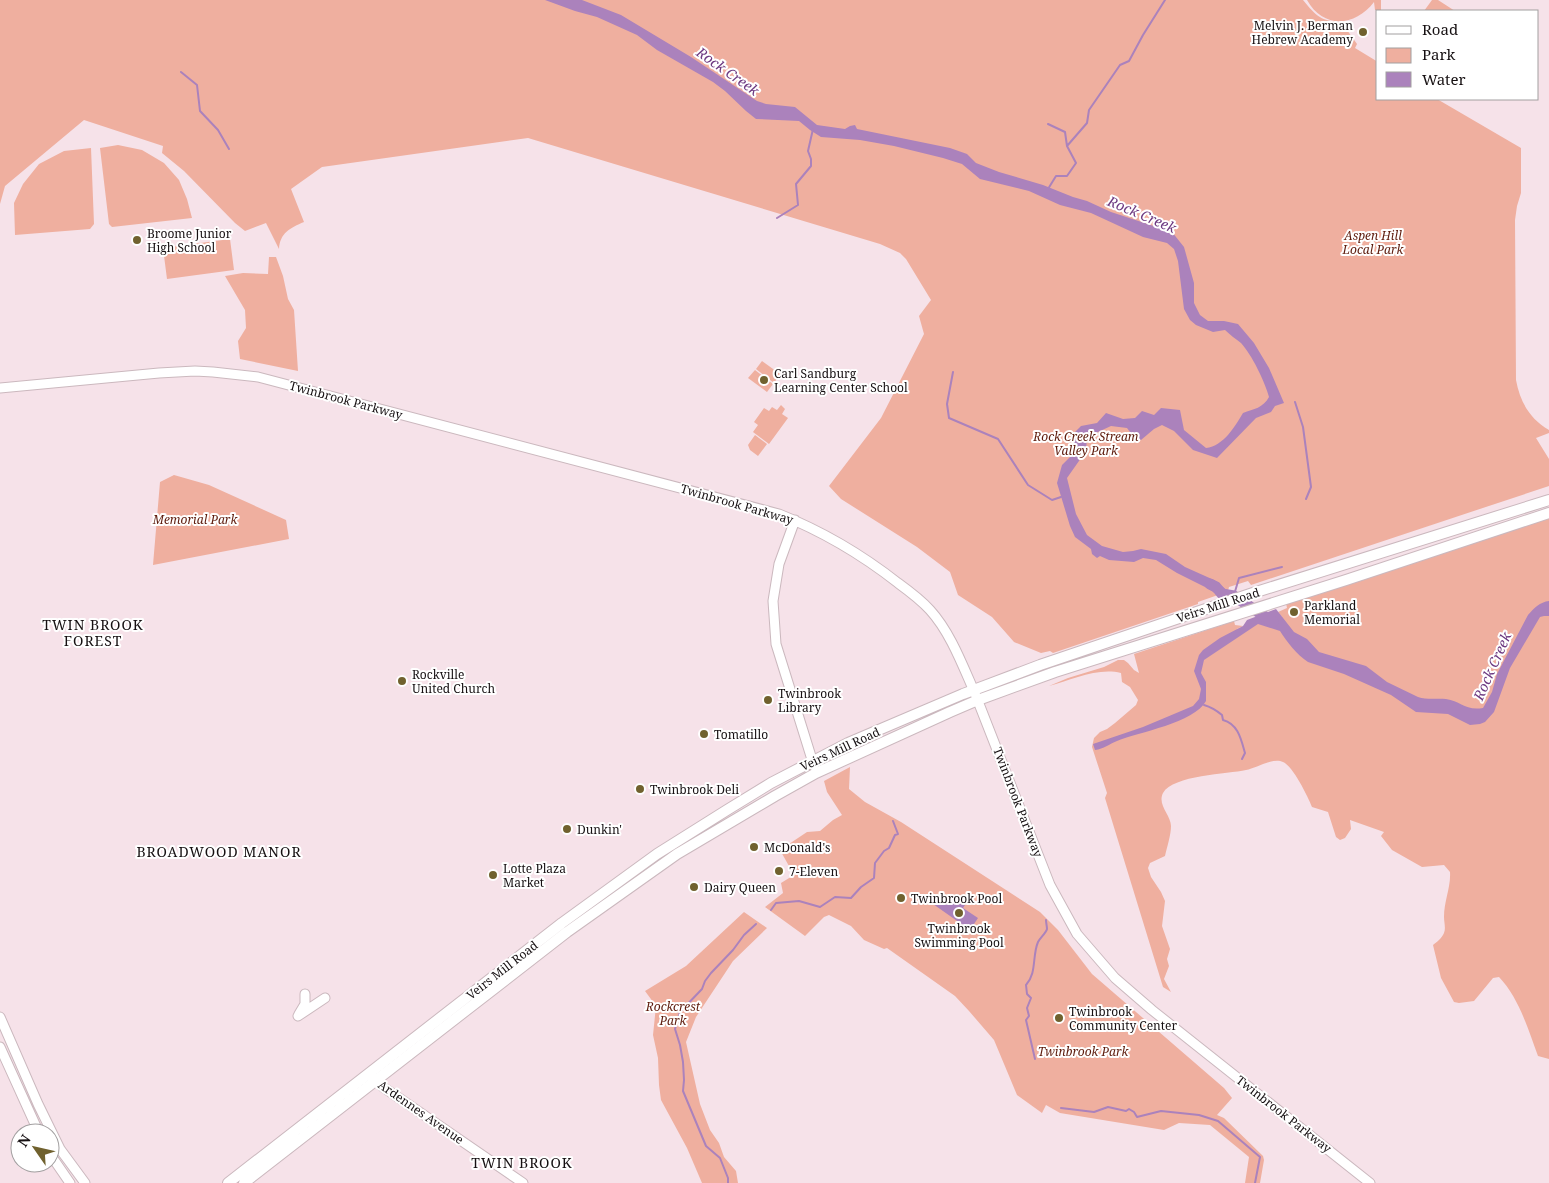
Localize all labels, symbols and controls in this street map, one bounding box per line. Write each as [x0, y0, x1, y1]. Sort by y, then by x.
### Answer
legend [1376, 10, 1539, 100]
place label: Melvin J. Berman Hebrew Academy [1252, 17, 1353, 48]
text: Road [1422, 19, 1458, 39]
marker: Melvin J. Berman Hebrew Academy [1357, 26, 1369, 38]
water label: Rock Creek [692, 42, 764, 100]
text: Park [1422, 44, 1456, 64]
text: Water [1422, 69, 1465, 89]
water label: Rock Creek [1104, 191, 1180, 237]
place label: Broome Junior High School [147, 225, 232, 256]
park label: Aspen Hill Local Park [1342, 227, 1405, 258]
marker: Broome Junior High School [131, 234, 143, 246]
place label: Carl Sandburg Learning Center School [774, 365, 908, 396]
marker: Carl Sandburg Learning Center School [758, 374, 770, 386]
street label: Twinbrook Parkway [287, 377, 405, 423]
park label: Rock Creek Stream Valley Park [1032, 428, 1139, 459]
street label: Twinbrook Parkway [679, 480, 796, 528]
park label: Memorial Park [152, 511, 238, 528]
street label: Veirs Mill Road [1174, 583, 1262, 626]
place label: Parkland Memorial [1304, 597, 1360, 628]
marker: Parkland Memorial [1288, 606, 1300, 618]
district label: TWIN BROOK FOREST [42, 615, 144, 650]
water label: Rock Creek [1468, 628, 1516, 704]
place label: Rockville United Church [412, 666, 495, 697]
marker: Rockville United Church [396, 675, 408, 687]
place label: Twinbrook Library [778, 685, 842, 716]
marker: Twinbrook Library [762, 694, 774, 706]
street label: Veirs Mill Road [797, 723, 883, 775]
place label: Tomatillo [714, 726, 768, 743]
marker: Tomatillo [698, 728, 710, 740]
street label: Twinbrook Parkway [989, 745, 1047, 860]
place label: Twinbrook Deli [650, 781, 739, 798]
marker: Twinbrook Deli [634, 783, 646, 795]
place label: Dunkin' [577, 821, 622, 838]
marker: Dunkin' [561, 823, 573, 835]
place label: McDonald's [764, 839, 830, 856]
marker: McDonald's [748, 841, 760, 853]
district label: BROADWOOD MANOR [136, 842, 302, 861]
place label: Lotte Plaza Market [503, 860, 566, 891]
place label: 7-Eleven [789, 863, 838, 880]
marker: 7-Eleven [773, 865, 785, 877]
marker: Lotte Plaza Market [487, 869, 499, 881]
place label: Dairy Queen [704, 879, 776, 896]
marker: Dairy Queen [688, 881, 700, 893]
place label: Twinbrook Pool [911, 890, 1002, 907]
marker: Twinbrook Pool [895, 892, 907, 904]
marker: Twinbrook Swimming Pool [953, 907, 965, 919]
place label: Twinbrook Swimming Pool [914, 920, 1004, 951]
street label: Veirs Mill Road [463, 936, 542, 1003]
park label: Rockcrest Park [645, 998, 701, 1029]
place label: Twinbrook Community Center [1069, 1003, 1177, 1034]
marker: Twinbrook Community Center [1053, 1012, 1065, 1024]
park label: Twinbrook Park [1038, 1043, 1130, 1060]
street label: Twinbrook Parkway [1233, 1071, 1335, 1157]
street label: Ardennes Avenue [375, 1076, 467, 1148]
north arrow [10, 1123, 60, 1173]
text: N [13, 1131, 35, 1150]
district label: TWIN BROOK [471, 1153, 573, 1172]

